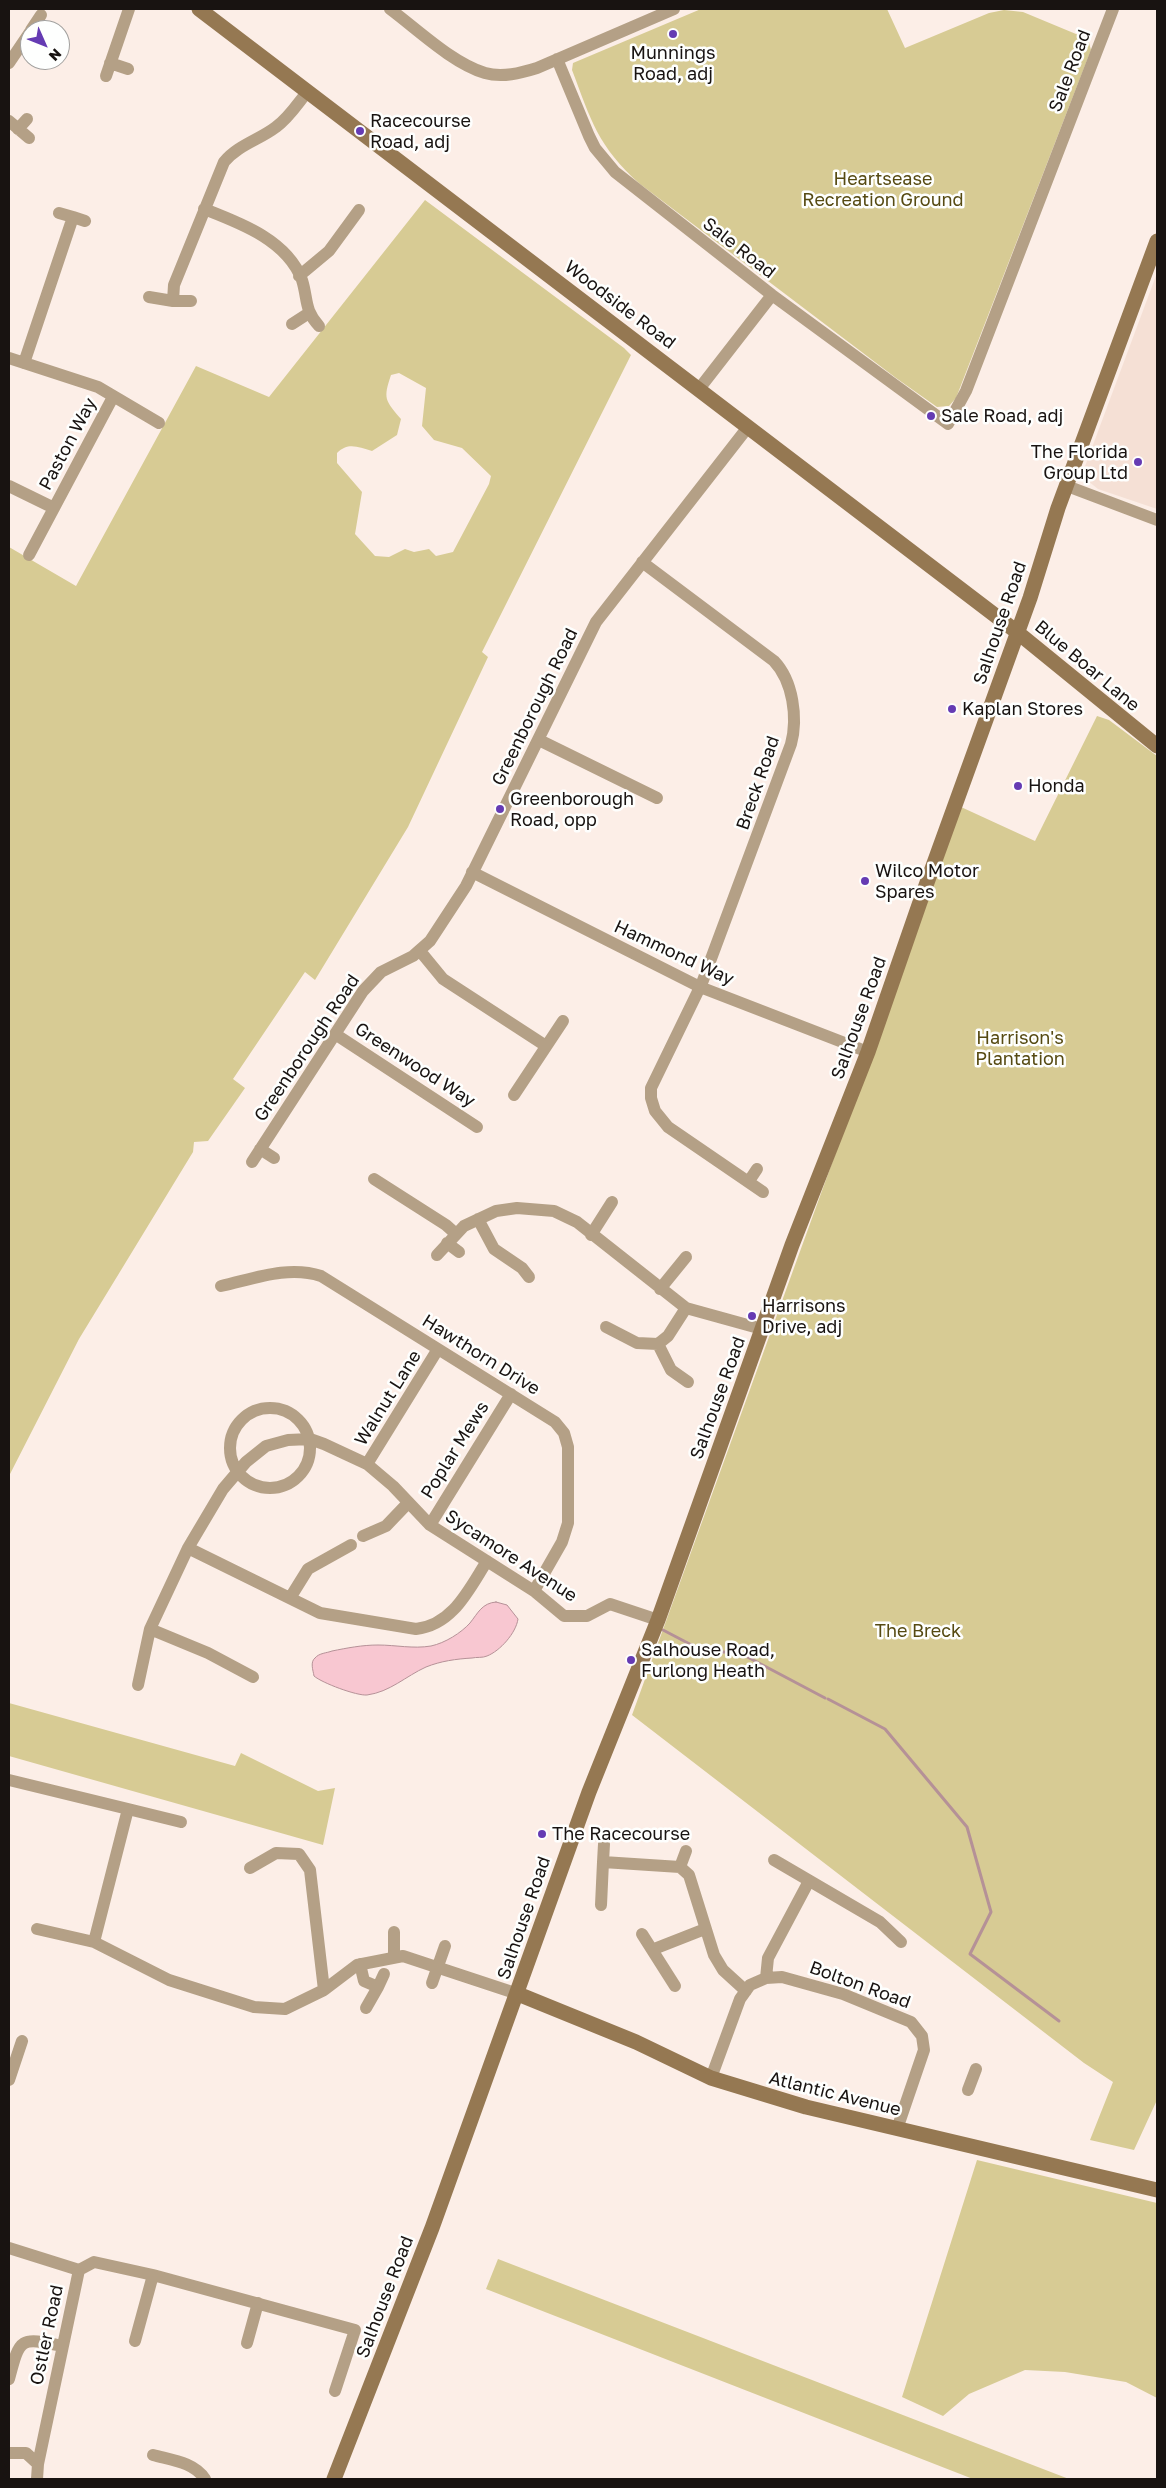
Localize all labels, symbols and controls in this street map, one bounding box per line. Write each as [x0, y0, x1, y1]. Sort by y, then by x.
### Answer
north arrow [20, 20, 70, 70]
street label: Sale Road [1044, 27, 1096, 115]
marker: Munnings Road, adj [667, 28, 679, 40]
place label: Munnings Road, adj [630, 42, 716, 84]
text: N [46, 45, 65, 65]
place label: Racecourse Road, adj [370, 110, 471, 152]
marker: Racecourse Road, adj [354, 125, 366, 137]
park label: Heartsease Recreation Ground [802, 168, 964, 210]
street label: Sale Road [698, 213, 780, 283]
street label: Woodside Road [560, 256, 680, 354]
street label: Paston Way [35, 394, 101, 494]
place label: Sale Road, adj [941, 405, 1063, 427]
marker: Sale Road, adj [925, 410, 937, 422]
place label: The Florida Group Ltd [1031, 441, 1128, 484]
marker: The Florida Group Ltd [1132, 456, 1144, 468]
street label: Salhouse Road [969, 559, 1031, 687]
street label: Blue Boar Lane [1030, 616, 1144, 716]
street label: Greenborough Road [487, 625, 583, 789]
place label: Kaplan Stores [962, 698, 1083, 720]
marker: Kaplan Stores [946, 703, 958, 715]
street label: Breck Road [732, 733, 784, 833]
place label: Honda [1028, 775, 1085, 797]
marker: Honda [1012, 780, 1024, 792]
place label: Greenborough Road, opp [510, 788, 634, 831]
marker: Greenborough Road, opp [494, 803, 506, 815]
place label: Wilco Motor Spares [875, 860, 979, 902]
marker: Wilco Motor Spares [859, 875, 871, 887]
street label: Hammond Way [611, 916, 737, 990]
street label: Salhouse Road [827, 954, 891, 1082]
street label: Greenborough Road [250, 970, 364, 1126]
street label: Greenwood Way [351, 1018, 479, 1112]
park label: Harrison's Plantation [975, 1027, 1065, 1070]
place label: Harrisons Drive, adj [762, 1295, 846, 1338]
street label: Hawthorn Drive [418, 1310, 544, 1400]
marker: Harrisons Drive, adj [746, 1310, 758, 1322]
street label: Salhouse Road [686, 1334, 750, 1462]
street label: Walnut Lane [350, 1346, 426, 1450]
street label: Poplar Mews [416, 1397, 494, 1503]
street label: Sycamore Avenue [441, 1505, 581, 1607]
park label: The Breck [875, 1620, 961, 1642]
place label: Salhouse Road, Furlong Heath [641, 1639, 775, 1682]
marker: Salhouse Road, Furlong Heath [625, 1654, 637, 1666]
place label: The Racecourse [552, 1823, 690, 1845]
marker: The Racecourse [536, 1828, 548, 1840]
street label: Salhouse Road [493, 1854, 555, 1982]
street label: Bolton Road [807, 1957, 913, 2013]
street label: Atlantic Avenue [767, 2067, 903, 2121]
street label: Salhouse Road [352, 2233, 418, 2361]
street label: Ostler Road [26, 2283, 68, 2387]

